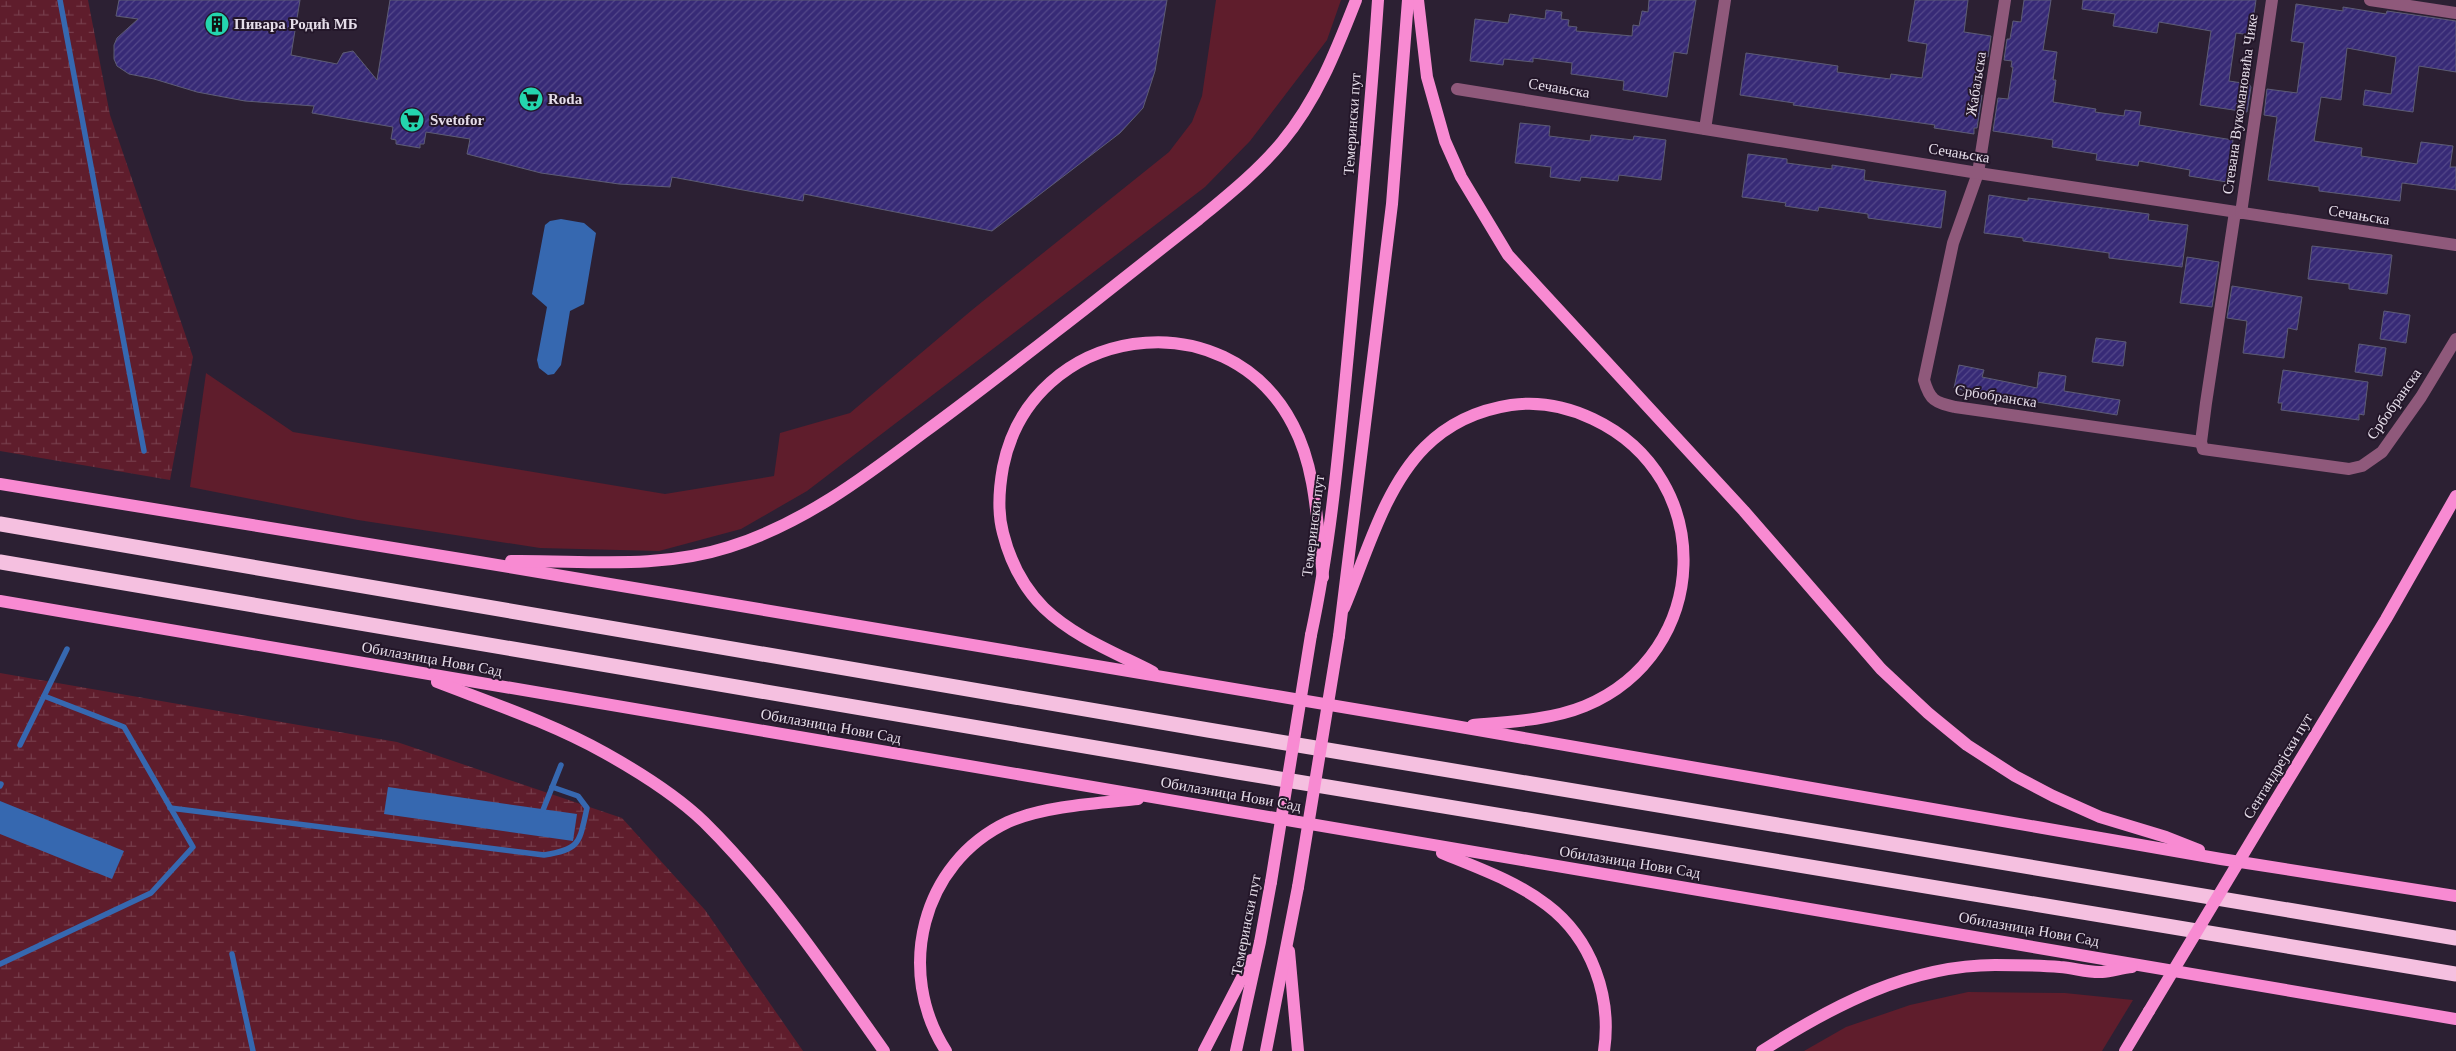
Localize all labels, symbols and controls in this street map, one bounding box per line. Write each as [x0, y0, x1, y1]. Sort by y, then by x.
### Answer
building icon: Пивара Родић МБ [204, 11, 230, 37]
street label: Стевана Вукомановића Чике [2219, 12, 2261, 195]
place label: Пивара Родић МБ [234, 16, 358, 32]
street label: Жабаљска [1963, 50, 1989, 117]
street label: Темерински пут [1340, 72, 1364, 176]
street label: Сечањска [1527, 75, 1591, 101]
supermarket icon: Roda [518, 86, 544, 112]
place label: Roda [548, 91, 583, 107]
supermarket icon: Svetofor [399, 107, 425, 133]
place label: Svetofor [430, 112, 484, 128]
street label: Сечањска [1927, 140, 1991, 166]
street label: Сечањска [2327, 202, 2391, 228]
street label: Србобранска [2364, 365, 2425, 443]
street label: Србобранска [1954, 382, 2038, 410]
street label: Темерински пут [1299, 474, 1327, 578]
street label: Обилазница Нови Сад [360, 639, 504, 679]
street label: Обилазница Нови Сад [759, 706, 903, 746]
street label: Сентандрејски пут [2240, 710, 2316, 822]
street label: Обилазница Нови Сад [1159, 774, 1303, 814]
street label: Обилазница Нови Сад [1558, 843, 1702, 881]
street label: Темерински пут [1228, 873, 1264, 977]
street label: Обилазница Нови Сад [1957, 909, 2101, 949]

